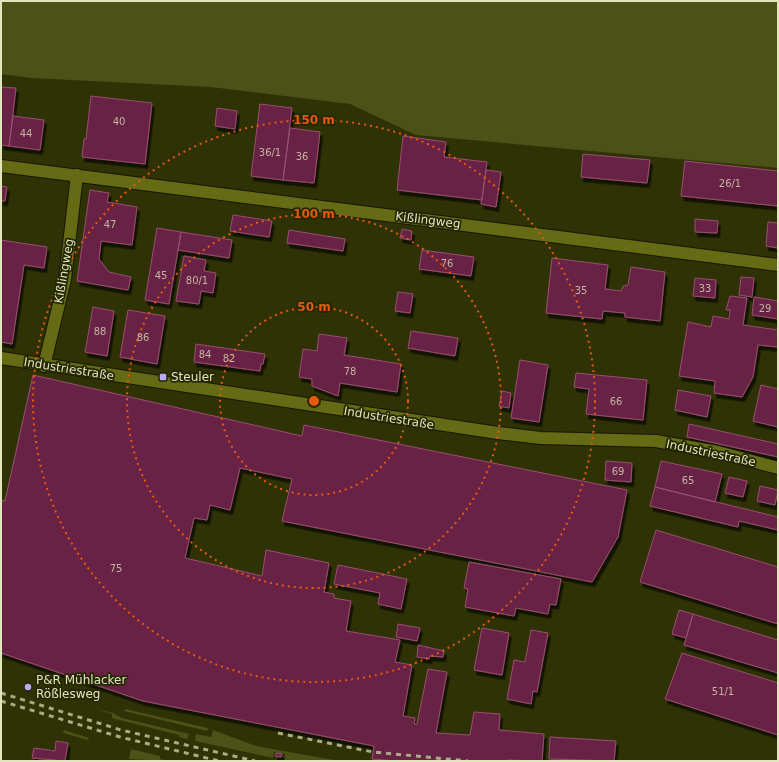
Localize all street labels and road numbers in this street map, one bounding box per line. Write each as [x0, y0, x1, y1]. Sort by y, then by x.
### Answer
street label: Kißlingweg [395, 209, 461, 231]
street label: Kißlingweg [51, 238, 77, 304]
street label: Industriestraße [23, 355, 115, 383]
street label: Industriestraße [343, 404, 435, 432]
street label: Industriestraße [665, 437, 757, 469]

